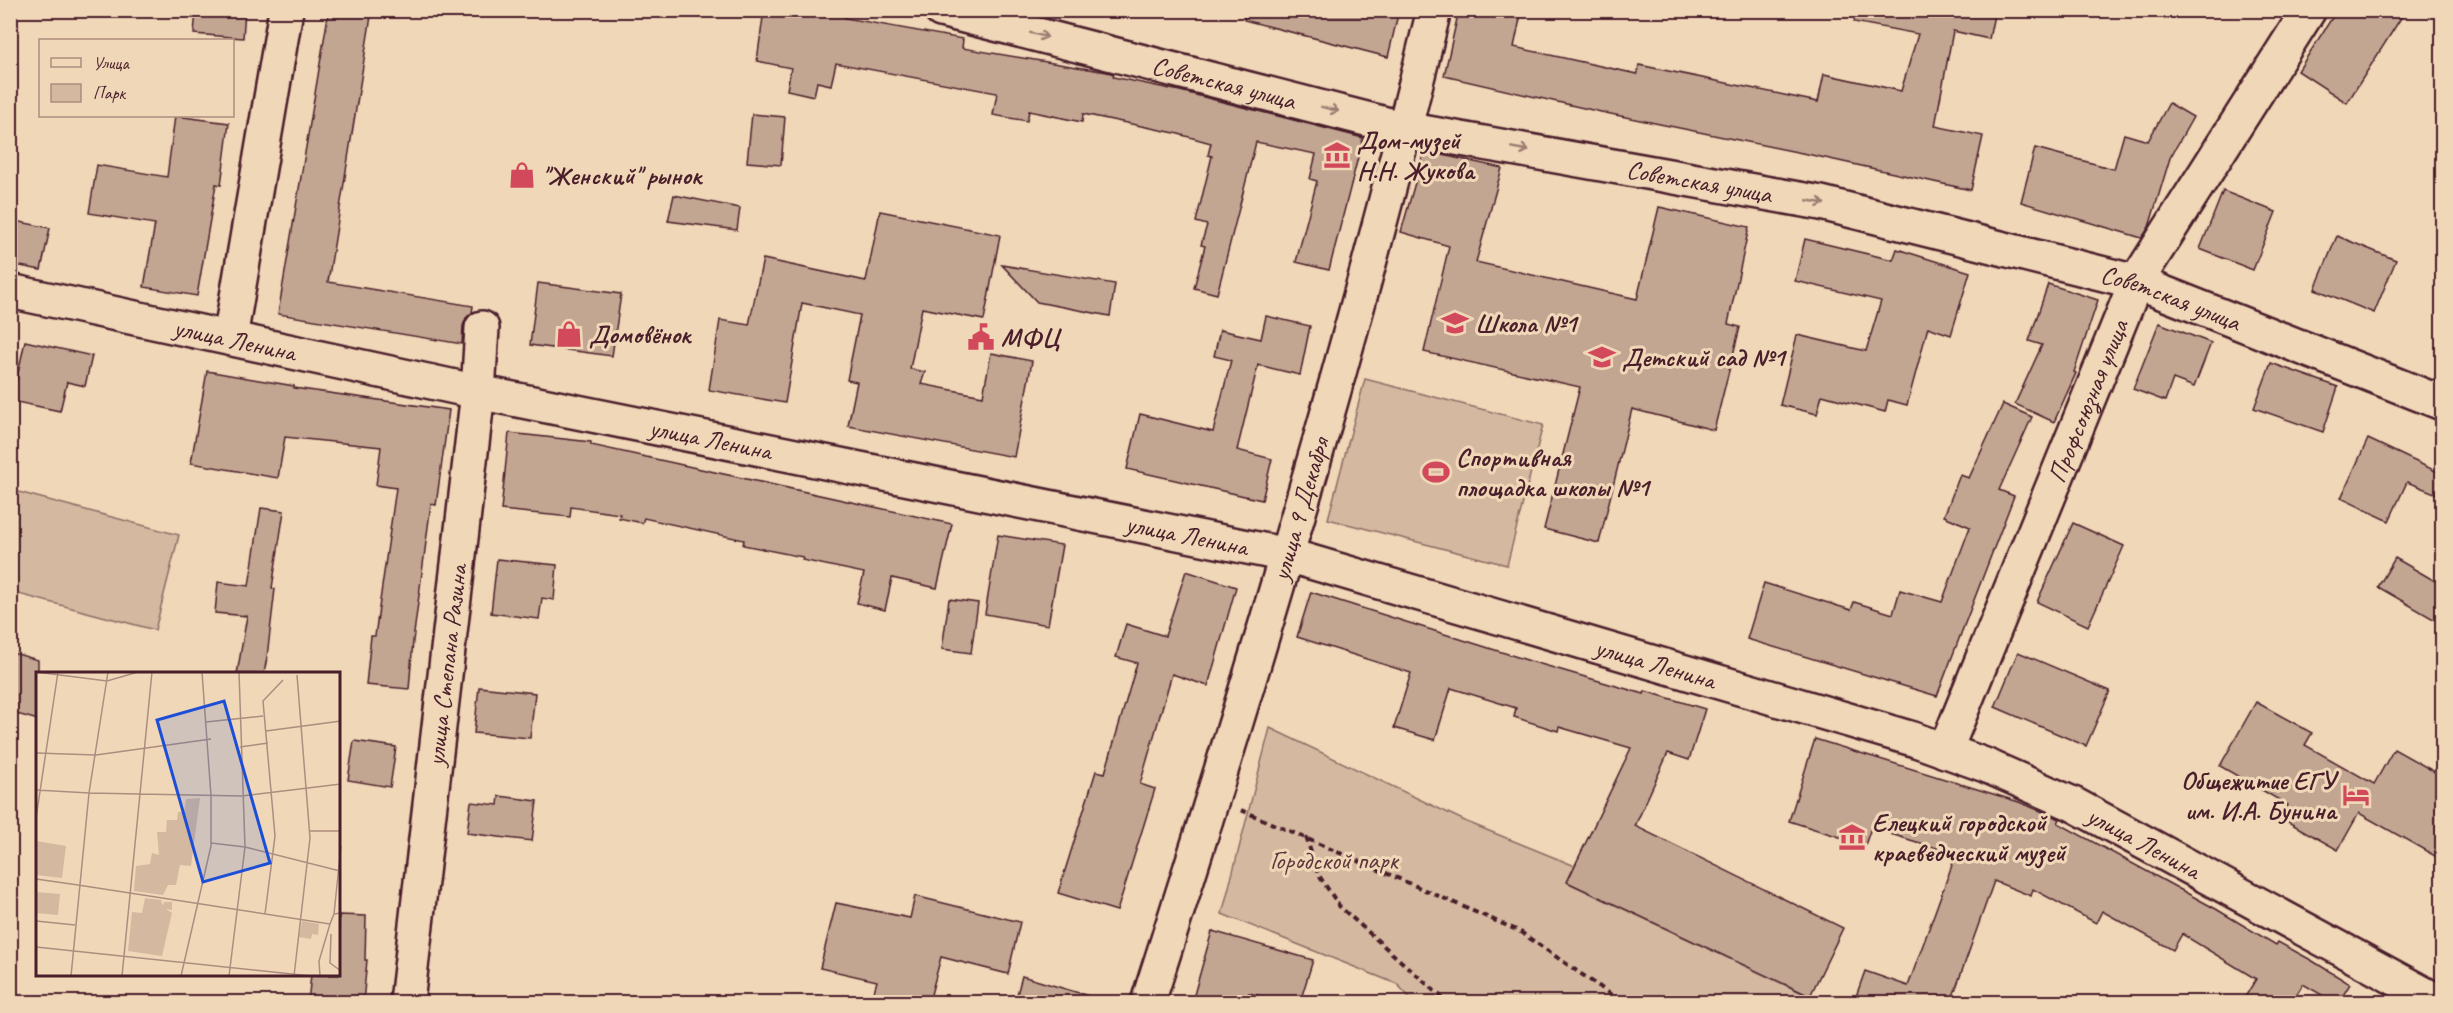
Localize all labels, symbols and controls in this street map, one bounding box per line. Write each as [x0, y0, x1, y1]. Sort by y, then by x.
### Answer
one-way arrow [1029, 30, 1048, 42]
legend [39, 39, 234, 117]
street label: Советская улица [1149, 49, 1301, 118]
text: Улица [93, 52, 130, 74]
text: Парк [93, 82, 127, 104]
one-way arrow [1320, 104, 1339, 116]
place label: Дом-музей Н.Н. Жукова [1357, 124, 1477, 187]
museum icon: Дом-музей Н.Н. Жукова [1322, 140, 1352, 170]
one-way arrow [1510, 144, 1530, 155]
street label: Советская улица [1624, 153, 1776, 211]
place label: "Женский" рынок [542, 159, 703, 192]
shop icon: "Женский" рынок [507, 160, 537, 190]
one-way arrow [1805, 197, 1825, 208]
street label: Советская улица [2097, 258, 2247, 339]
place label: Школа №1 [1475, 307, 1580, 340]
school or university icon: Школа №1 [1440, 308, 1470, 338]
street label: улица Ленина [169, 310, 301, 370]
street label: Профсоюзная улица [2040, 313, 2137, 487]
place label: Домовёнок [589, 318, 692, 351]
shop icon: Домовёнок [554, 319, 584, 349]
place label: МФЦ [1001, 321, 1062, 354]
public building icon: МФЦ [966, 322, 996, 352]
place label: Детский сад №1 [1622, 341, 1788, 374]
school or university icon: Детский сад №1 [1587, 342, 1617, 372]
street label: улица Ленина [645, 411, 777, 468]
street label: улица 9 Декабря [1263, 432, 1337, 586]
place label: Спортивная площадка школы №1 [1456, 441, 1652, 504]
sports icon: Спортивная площадка школы №1 [1421, 457, 1451, 487]
street label: улица Ленина [1121, 507, 1253, 564]
street label: улица Степана Разина [418, 561, 475, 770]
street label: улица Ленина [1589, 630, 1721, 698]
inset map [36, 672, 340, 977]
place label: Общежитие ЕГУ им. И.А. Бунина [2181, 764, 2340, 827]
hotel icon: Общежитие ЕГУ им. И.А. Бунина [2341, 780, 2371, 810]
street label: улица Ленина [2080, 798, 2208, 888]
place label: Елецкий городской краеведческий музей [1872, 806, 2067, 869]
museum icon: Елецкий городской краеведческий музей [1837, 822, 1867, 852]
park label: Городской парк [1270, 844, 1399, 877]

